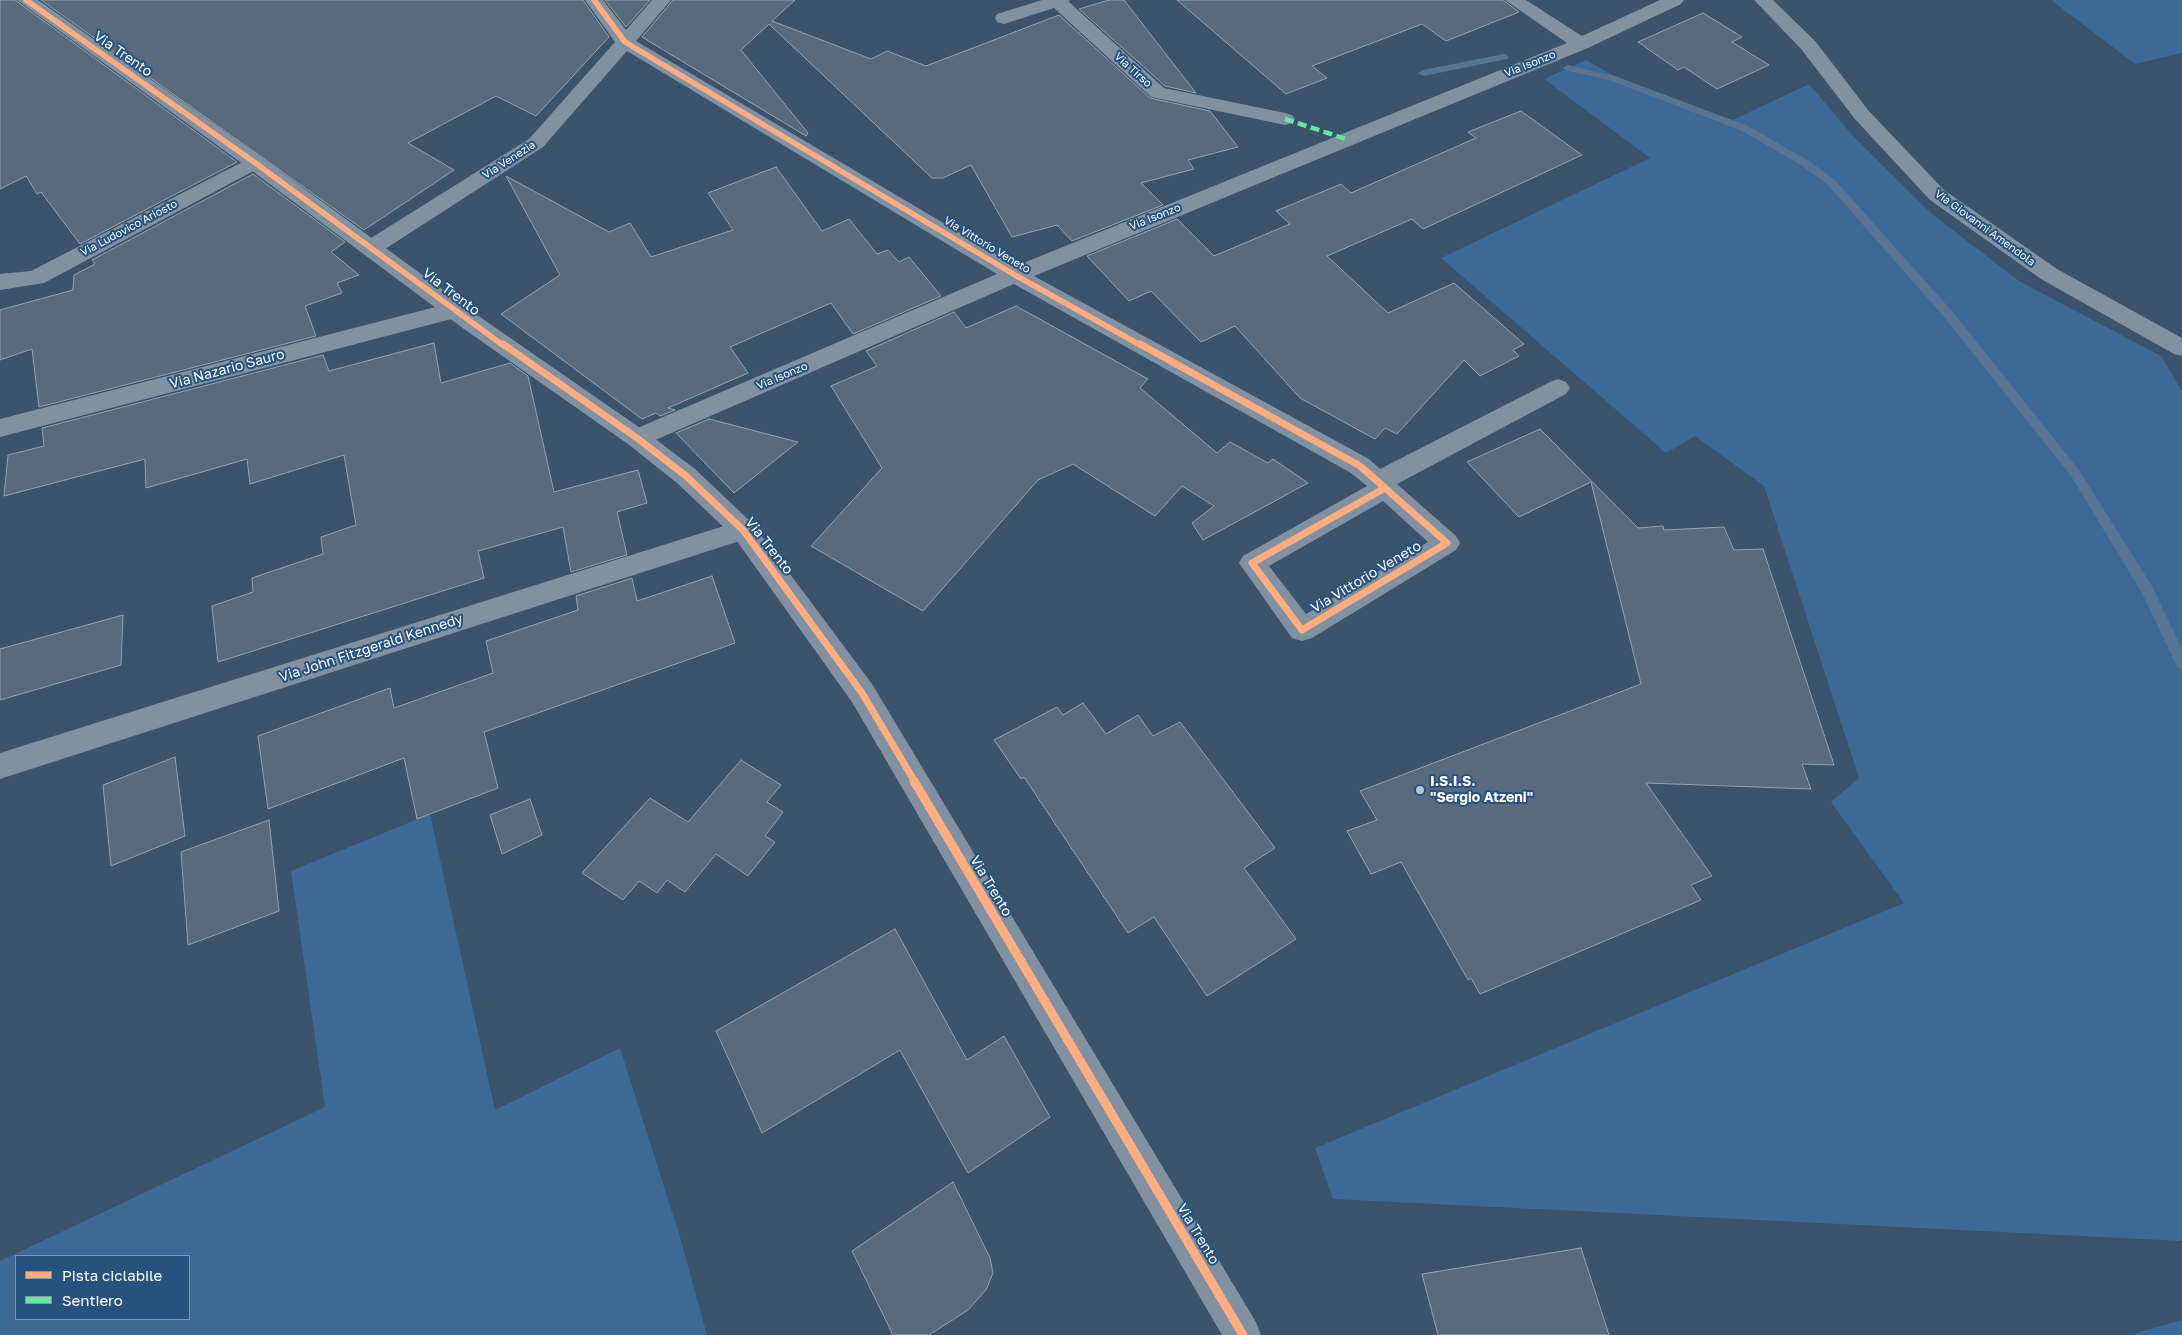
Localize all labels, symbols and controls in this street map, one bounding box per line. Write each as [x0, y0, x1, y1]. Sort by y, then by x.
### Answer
street label: Via Trento [90, 28, 156, 80]
street label: Via Isonzo [1502, 48, 1558, 80]
street label: Via Tirso [1112, 50, 1154, 90]
street label: Via Venezia [480, 138, 538, 182]
street label: Via Giovanni Amendola [1932, 187, 2038, 269]
street label: Via Ludovico Ariosto [78, 197, 180, 259]
street label: Via Isonzo [1127, 201, 1183, 233]
street label: Via Vittorio Veneto [941, 214, 1033, 276]
street label: Via Trento [419, 265, 483, 319]
street label: Via Nazario Sauro [168, 346, 286, 392]
street label: Via Isonzo [755, 359, 809, 393]
street label: Via Trento [741, 514, 797, 578]
street label: Via Vittorio Veneto [1308, 537, 1424, 617]
street label: Via John Fitzgerald Kennedy [277, 610, 465, 686]
place label: I.S.I.S. "Sergio Atzeni" [1430, 774, 1533, 806]
marker: I.S.I.S. "Sergio Atzeni" [1414, 784, 1426, 796]
street label: Via Trento [966, 853, 1016, 919]
street label: Via Trento [1173, 1201, 1223, 1267]
legend [15, 1255, 190, 1320]
text: Pista ciclabile [62, 1266, 162, 1284]
text: Sentiero [62, 1291, 123, 1309]

